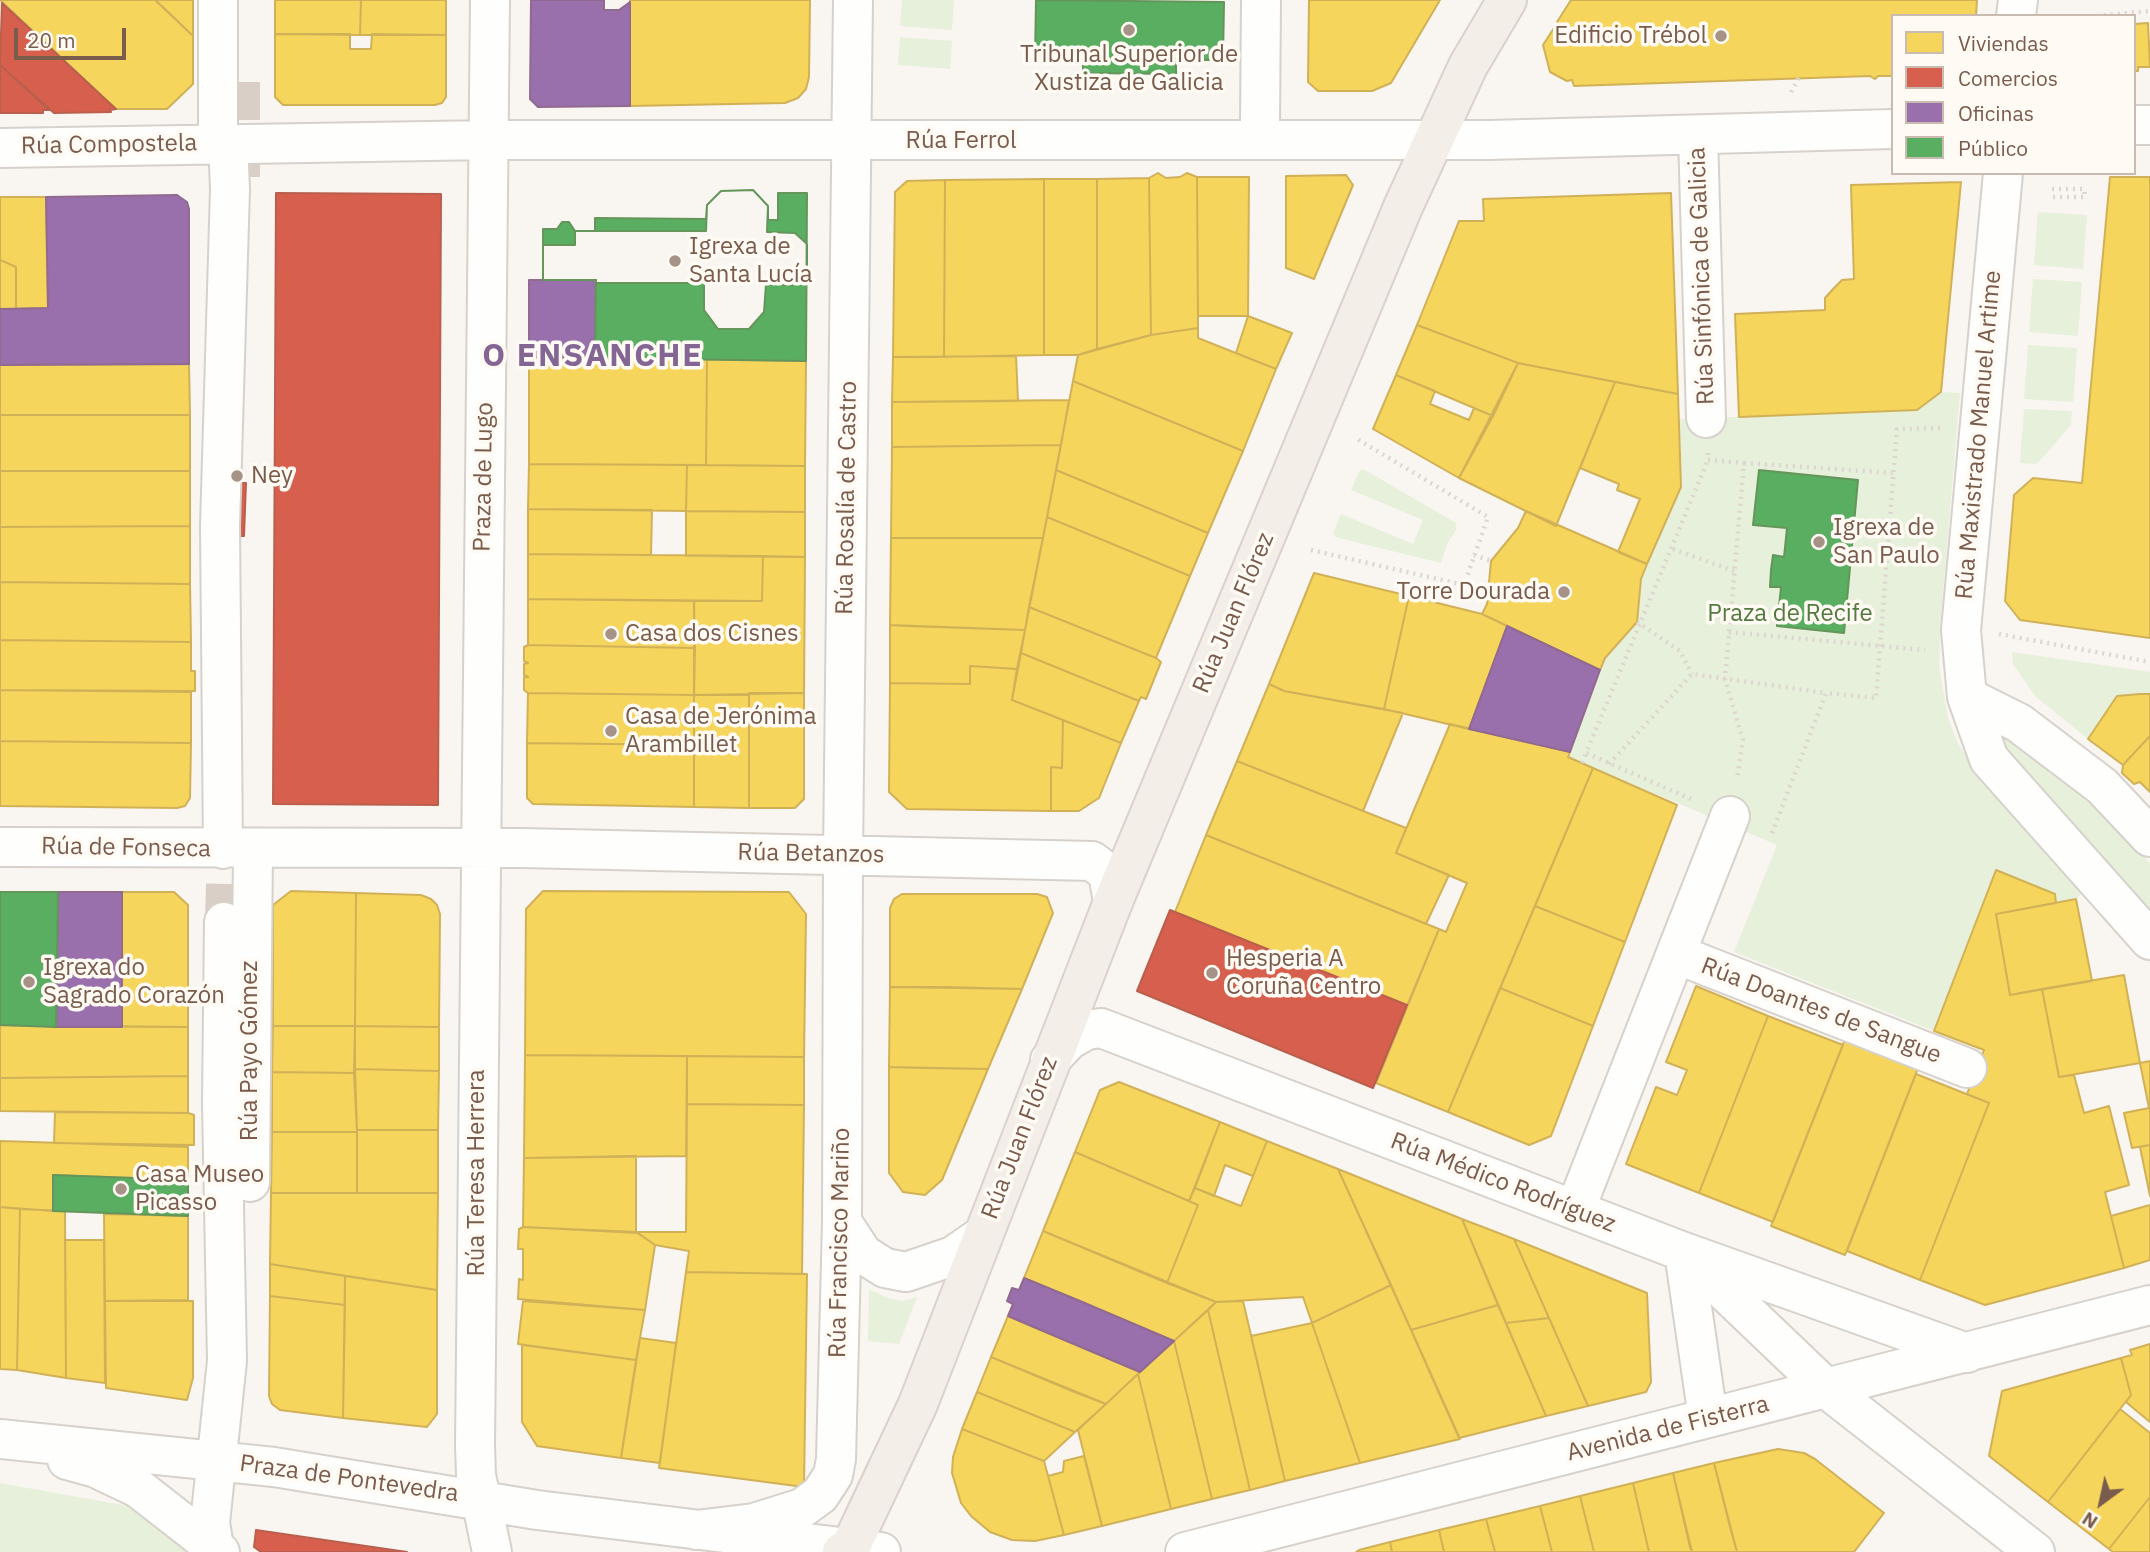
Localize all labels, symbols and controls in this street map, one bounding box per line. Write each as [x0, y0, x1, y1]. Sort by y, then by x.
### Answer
scale bar [18, 14, 130, 58]
legend [1891, 14, 2136, 175]
marker: Tribunal Superior de Xustiza de Galicia [1121, 22, 1137, 38]
place label: Edificio Trébol [1554, 22, 1707, 50]
text: 20 m [27, 26, 76, 54]
marker: Edificio Trébol [1713, 28, 1729, 44]
text: Viviendas [1958, 29, 2049, 57]
place label: Tribunal Superior de Xustiza de Galicia [1020, 41, 1238, 97]
text: Comercios [1958, 64, 2058, 92]
text: Oficinas [1958, 99, 2034, 127]
street label: Rúa Ferrol [906, 127, 1016, 155]
street label: Rúa Compostela [21, 129, 197, 161]
text: Público [1958, 134, 2028, 162]
street label: Rúa Sinfónica de Galicia [1683, 147, 1721, 405]
place label: Igrexa de Santa Lucía [689, 233, 813, 289]
marker: Igrexa de Santa Lucía [667, 253, 683, 269]
street label: Rúa Maxistrado Manuel Artime [1950, 269, 2008, 601]
district label: O ENSANCHE [484, 338, 702, 376]
street label: Rúa Rosalía de Castro [831, 381, 863, 615]
street label: Praza de Lugo [468, 402, 500, 552]
place label: Ney [251, 462, 293, 490]
marker: Ney [229, 468, 245, 484]
place label: Igrexa de San Paulo [1833, 514, 1940, 570]
street label: Rúa Juan Flórez [1187, 528, 1281, 698]
marker: Igrexa de San Paulo [1811, 534, 1827, 550]
place label: Torre Dourada [1397, 578, 1550, 606]
marker: Torre Dourada [1556, 584, 1572, 600]
park label: Praza de Recife [1707, 600, 1873, 628]
place label: Casa dos Cisnes [625, 620, 799, 648]
marker: Casa dos Cisnes [603, 626, 619, 642]
place label: Casa de Jerónima Arambillet [625, 703, 817, 759]
marker: Casa de Jerónima Arambillet [603, 723, 619, 739]
street label: Rúa de Fonseca [41, 832, 211, 864]
street label: Rúa Betanzos [737, 838, 885, 870]
place label: Hesperia A Coruña Centro [1226, 945, 1381, 1001]
street label: Rúa Doantes de Sangue [1697, 952, 1945, 1070]
place label: Igrexa do Sagrado Corazón [43, 954, 225, 1010]
street label: Rúa Payo Gómez [236, 961, 264, 1141]
marker: Hesperia A Coruña Centro [1204, 965, 1220, 981]
marker: Igrexa do Sagrado Corazón [21, 974, 37, 990]
street label: Rúa Juan Flórez [976, 1053, 1064, 1223]
street label: Rúa Teresa Herrera [463, 1069, 491, 1277]
street label: Rúa Francisco Mariño [824, 1127, 856, 1359]
street label: Rúa Médico Rodríguez [1386, 1127, 1620, 1239]
place label: Casa Museo Picasso [135, 1161, 264, 1217]
marker: Casa Museo Picasso [113, 1181, 129, 1197]
street label: Avenida de Fisterra [1564, 1390, 1772, 1468]
street label: Praza de Pontevedra [238, 1449, 460, 1509]
north arrow [2066, 1468, 2136, 1538]
text: N [2077, 1507, 2102, 1534]

